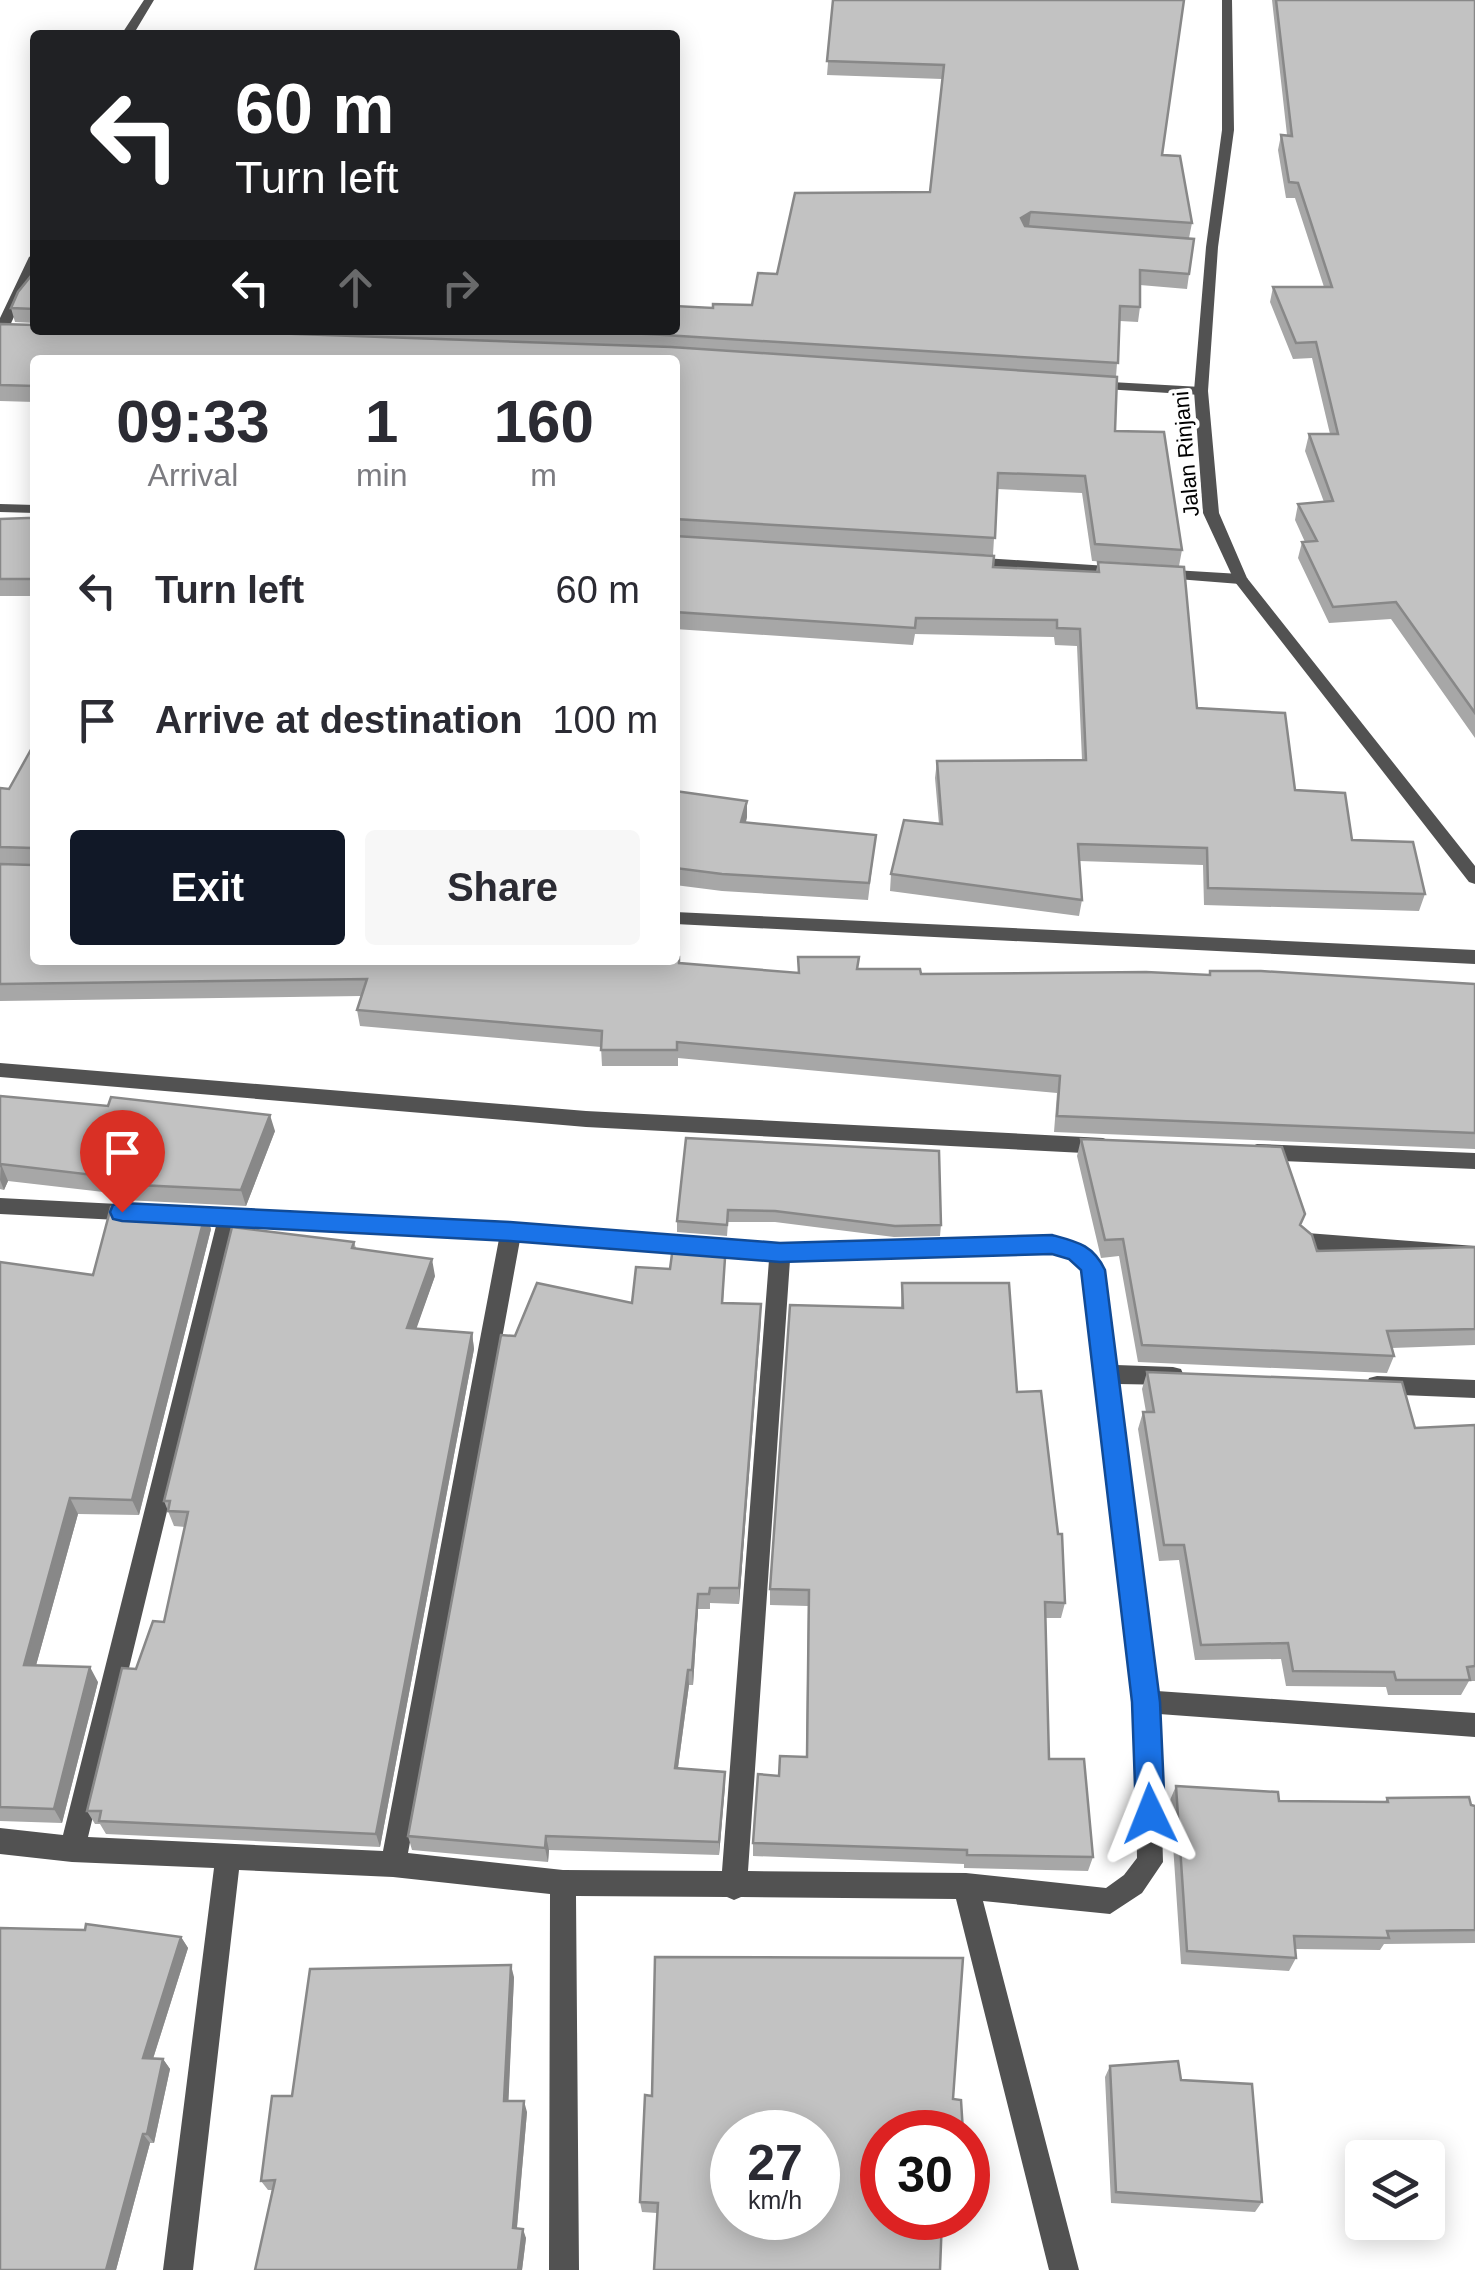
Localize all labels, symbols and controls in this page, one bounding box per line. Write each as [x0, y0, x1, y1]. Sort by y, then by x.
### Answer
icon: left [70, 70, 200, 200]
text: 60 m [235, 70, 395, 148]
text: Turn left [235, 152, 398, 203]
icon: left [223, 260, 278, 315]
icon: ahead [328, 260, 383, 315]
icon: right [433, 260, 488, 315]
text: 09:33 [116, 388, 270, 455]
text: 1 [365, 388, 398, 455]
text: 160 [494, 388, 594, 455]
street label: Jalan Rinjani [1168, 390, 1204, 518]
text: Arrival [148, 457, 238, 493]
text: min [356, 457, 407, 493]
text: m [530, 457, 557, 493]
icon: left [70, 563, 125, 618]
text: Turn left [155, 569, 304, 611]
text: 60 m [556, 569, 640, 611]
icon: arrive [70, 693, 125, 748]
text: Arrive at destination [155, 699, 522, 741]
text: 100 m [552, 699, 658, 741]
button: Exit [70, 830, 345, 945]
button: Share [365, 830, 640, 945]
pin [80, 1110, 165, 1213]
icon: arrive [95, 1125, 150, 1180]
position arrow [1098, 1762, 1202, 1866]
speed limit sign: 30 [860, 2110, 990, 2240]
text: 27 [747, 2135, 803, 2191]
map controls [1345, 2140, 1445, 2240]
button: layers [1345, 2140, 1445, 2240]
text: km/h [748, 2186, 802, 2214]

